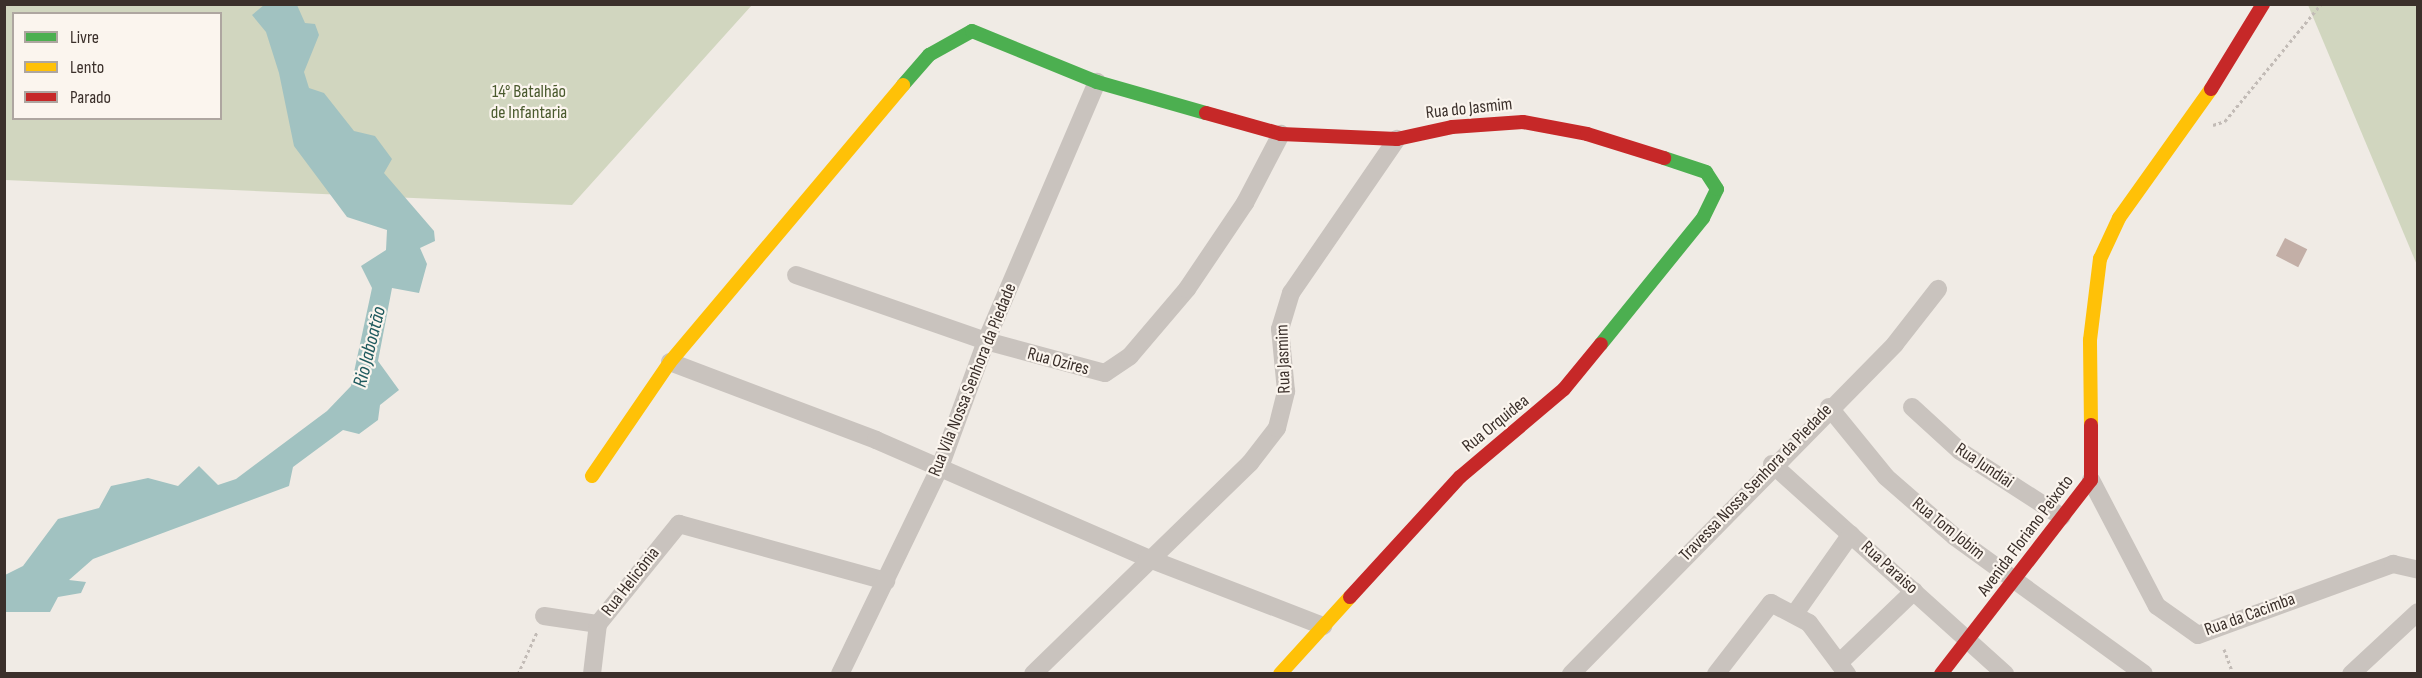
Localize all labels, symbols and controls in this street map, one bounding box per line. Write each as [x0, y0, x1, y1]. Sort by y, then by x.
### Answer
legend [12, 12, 222, 120]
text: Livre [70, 27, 99, 48]
text: Lento [70, 57, 104, 78]
park label: 14° Batalhão de Infantaria [491, 82, 567, 124]
text: Parado [70, 87, 111, 108]
street label: Rua do Jasmim [1425, 94, 1513, 124]
street label: Rua Vila Nossa Senhora da Piedade [924, 280, 1022, 480]
water label: Rio Jaboatão [348, 304, 392, 390]
street label: Rua Jasmim [1272, 324, 1296, 394]
street label: Rua Ozires [1025, 343, 1091, 381]
street label: Rua Orquidea [1458, 391, 1534, 457]
street label: Travessa Nossa Senhora da Piedade [1675, 400, 1837, 566]
street label: Rua Jundiai [1951, 439, 2017, 493]
street label: Avenida Floriano Peixoto [1973, 471, 2079, 601]
street label: Rua Tom Jobim [1907, 493, 1989, 565]
street label: Rua Paraiso [1856, 537, 1922, 599]
street label: Rua Helicônia [597, 543, 665, 621]
street label: Rua da Cacimba [2202, 589, 2298, 641]

